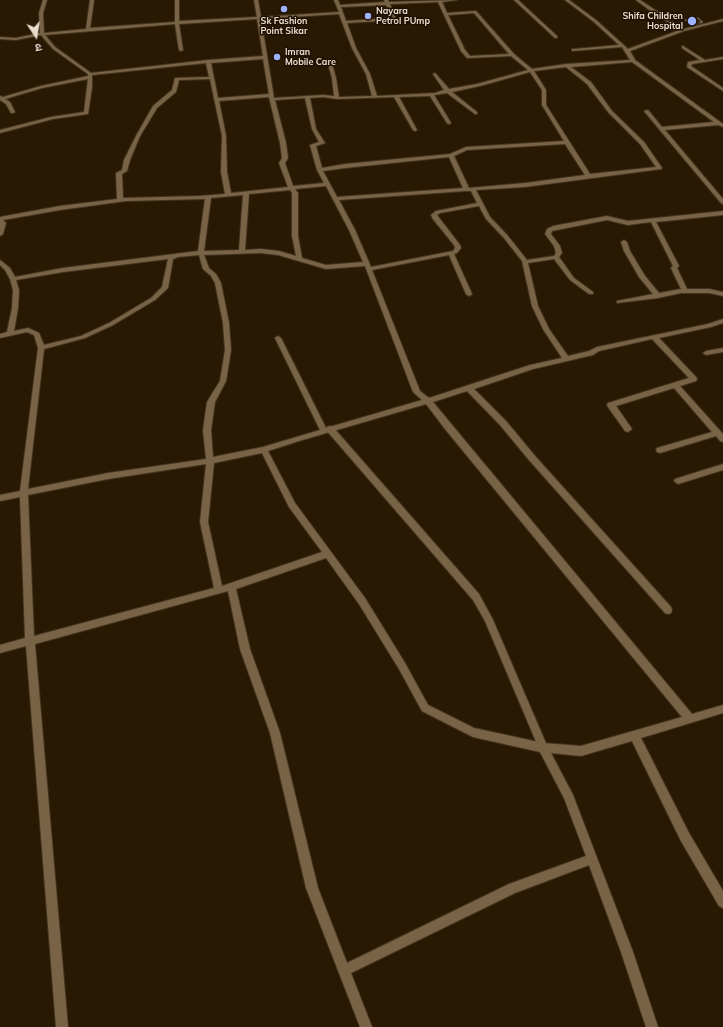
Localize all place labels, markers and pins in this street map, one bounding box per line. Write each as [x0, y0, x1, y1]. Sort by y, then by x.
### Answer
marker: Sk Fashion Point Sikar [279, 4, 289, 14]
place label: Nayara Petrol PUmp [376, 6, 430, 27]
marker: Nayara Petrol PUmp [363, 11, 373, 21]
place label: Shifa Children Hospital [622, 11, 683, 32]
marker: Shifa Children Hospital [686, 15, 698, 27]
place label: Sk Fashion Point Sikar [261, 16, 307, 37]
place label: Imran Mobile Care [285, 47, 336, 68]
marker: Imran Mobile Care [272, 52, 282, 62]

